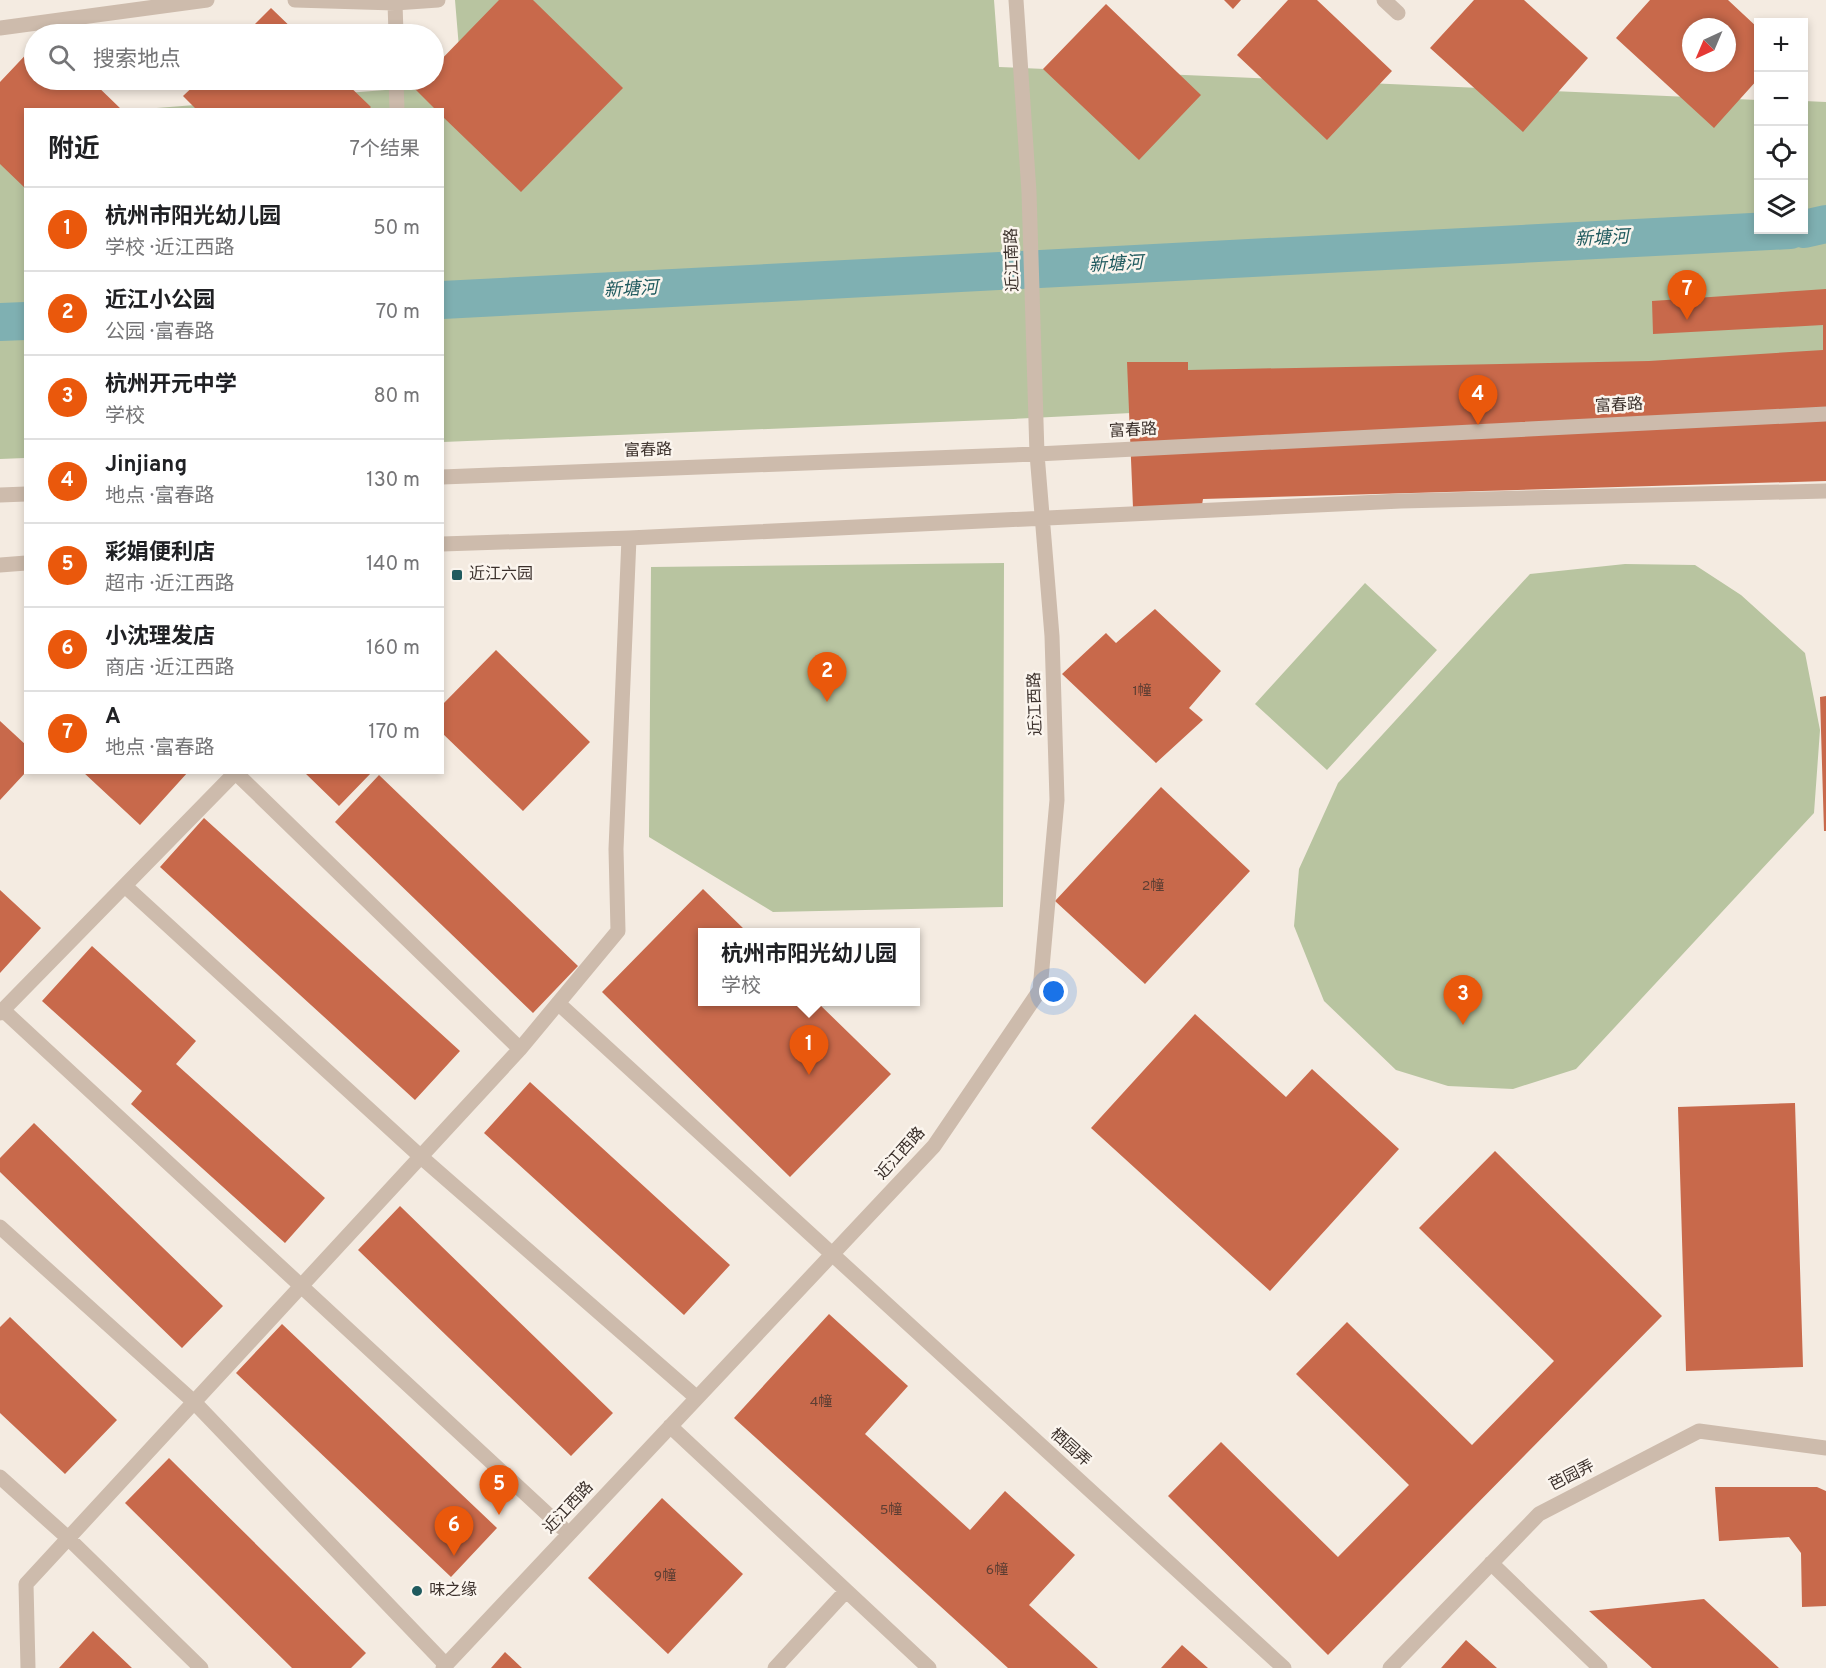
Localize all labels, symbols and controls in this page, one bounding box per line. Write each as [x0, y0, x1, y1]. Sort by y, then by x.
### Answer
north arrow [1682, 18, 1736, 72]
map controls [1754, 18, 1808, 234]
button: + [1754, 18, 1808, 72]
search box [24, 24, 444, 90]
icon: search [45, 41, 78, 74]
text: 搜索地点 [93, 47, 181, 74]
button: − [1754, 72, 1808, 126]
button: locate [1754, 126, 1808, 180]
text: 附近 [48, 134, 100, 167]
text: 7个结果 [350, 137, 420, 163]
button: layers [1754, 180, 1808, 234]
text: 杭州市阳光幼儿园 [105, 204, 281, 231]
text: 1 [64, 216, 72, 242]
text: 50 m [373, 216, 420, 242]
water label: 新塘河 [1574, 226, 1633, 252]
street label: 近江南路 [1002, 228, 1024, 292]
text: 学校 · 近江西路 [105, 236, 234, 262]
water label: 新塘河 [1088, 252, 1147, 278]
pin: 7 [1668, 270, 1706, 320]
water label: 新塘河 [603, 277, 662, 303]
text: 近江小公园 [105, 288, 215, 315]
text: 2 [61, 300, 74, 326]
text: 70 m [376, 300, 420, 326]
text: 公园 · 富春路 [105, 320, 214, 346]
text: 杭州开元中学 [105, 372, 237, 399]
pin: 4 [1458, 376, 1498, 425]
text: 3 [62, 384, 74, 410]
text: 80 m [374, 384, 420, 410]
street label: 富春路 [1595, 395, 1643, 417]
text: 学校 [105, 404, 145, 430]
street label: 富春路 [1109, 420, 1157, 442]
street label: 富春路 [624, 440, 672, 462]
text: Jinjiang [105, 452, 187, 479]
text: 4 [61, 468, 74, 494]
text: 130 m [366, 468, 420, 494]
text: 地点 · 富春路 [105, 484, 214, 510]
text: 彩娟便利店 [105, 540, 215, 567]
text: 5 [61, 552, 74, 578]
text: 140 m [366, 552, 420, 578]
place label: 近江六园 [469, 565, 533, 585]
marker: 近江六园 [450, 568, 464, 582]
text: 超市 · 近江西路 [105, 572, 234, 598]
text: 小沈理发店 [105, 624, 215, 651]
text: 6 [61, 636, 74, 662]
text: 160 m [366, 636, 420, 662]
pin: 2 [808, 652, 846, 702]
text: 商店 · 近江西路 [105, 656, 234, 682]
street label: 近江西路 [1025, 672, 1047, 736]
house number: 1幢 [1132, 682, 1152, 700]
text: A [105, 704, 121, 731]
text: 7 [62, 720, 73, 746]
text: 170 m [368, 720, 420, 746]
text: 地点 · 富春路 [105, 736, 214, 762]
house number: 2幢 [1142, 877, 1164, 895]
popup [698, 928, 920, 1006]
text: 杭州市阳光幼儿园 [721, 942, 897, 969]
text: 学校 [721, 974, 761, 1000]
pin: 3 [1444, 976, 1482, 1025]
your location [1039, 977, 1068, 1006]
pin: 1 [790, 1026, 828, 1075]
street label: 近江西路 [872, 1124, 930, 1184]
house number: 4幢 [810, 1393, 832, 1411]
street label: 栖园弄 [1045, 1425, 1095, 1471]
street label: 芭园弄 [1546, 1456, 1598, 1496]
pin: 5 [480, 1466, 518, 1515]
street label: 近江西路 [540, 1478, 598, 1538]
house number: 5幢 [880, 1501, 902, 1519]
pin: 6 [434, 1506, 474, 1556]
house number: 6幢 [986, 1561, 1008, 1579]
house number: 9幢 [654, 1567, 676, 1585]
place label: 味之缘 [429, 1580, 477, 1601]
marker: 味之缘 [410, 1584, 424, 1598]

